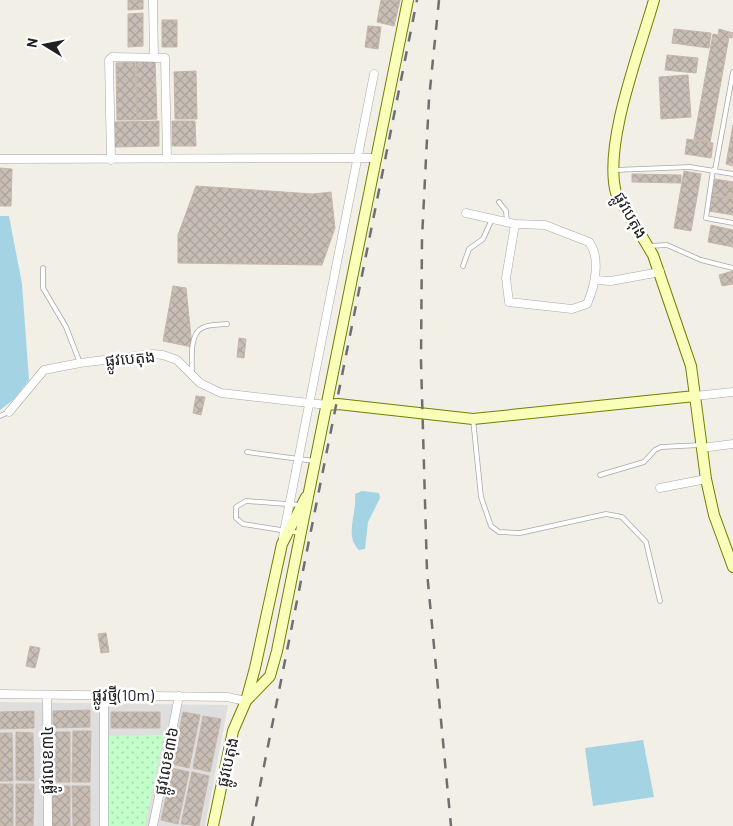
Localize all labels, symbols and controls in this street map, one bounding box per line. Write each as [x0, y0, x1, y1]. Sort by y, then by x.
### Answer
north arrow [20, 20, 70, 70]
text: N [23, 37, 41, 49]
street label: ផ្លូវបេតុង [606, 188, 652, 244]
street label: ផ្លូវបេតុង [104, 346, 156, 375]
street label: ផ្លូវថ្មី(10m) [92, 685, 155, 710]
street label: ផ្លូវលេខ៣៦ [150, 725, 187, 798]
street label: ផ្លូវលេខ៣៤ [37, 726, 62, 794]
street label: ផ្លូវបេតុង [212, 735, 247, 790]

